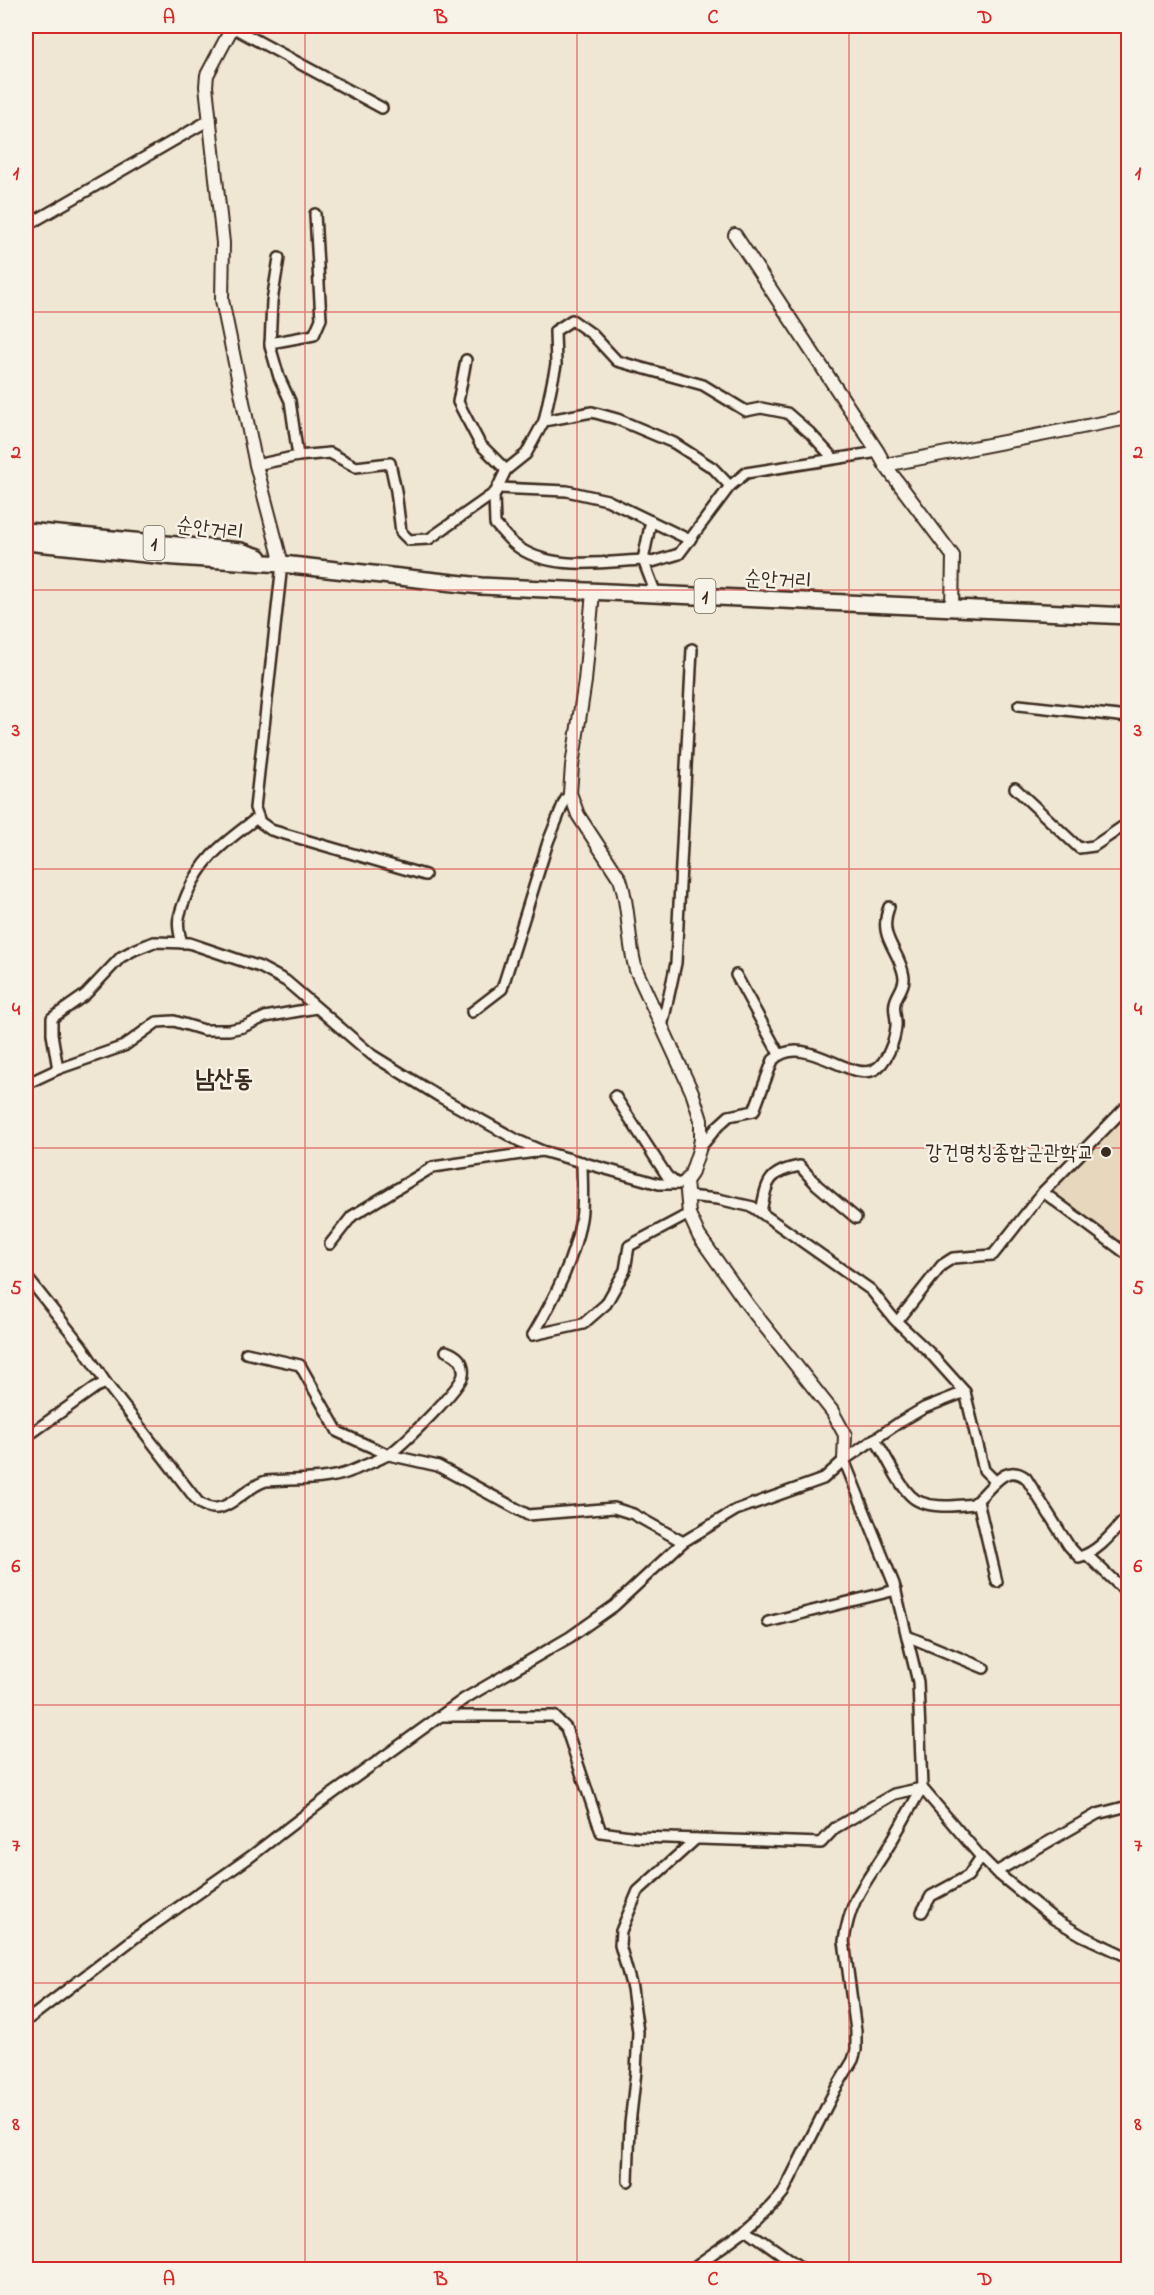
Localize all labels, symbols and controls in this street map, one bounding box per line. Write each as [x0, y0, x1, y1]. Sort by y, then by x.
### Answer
text: A [163, 4, 175, 33]
text: B [433, 4, 448, 33]
text: C [708, 4, 719, 33]
text: D [977, 4, 992, 33]
text: 1 [13, 160, 20, 189]
text: 1 [1135, 160, 1142, 189]
text: 2 [10, 439, 21, 468]
text: 2 [1132, 439, 1143, 468]
street label: 순안거리 [174, 511, 245, 549]
road number: 1 [144, 526, 164, 560]
street label: 순안거리 [743, 564, 812, 598]
road number: 1 [694, 579, 716, 613]
text: 3 [11, 717, 20, 746]
text: 3 [1133, 717, 1142, 746]
text: 4 [12, 996, 21, 1025]
text: 4 [1134, 996, 1143, 1025]
district label: 남산동 [195, 1063, 253, 1098]
place label: 강건명칭종합군관학교 [925, 1139, 1094, 1169]
marker: 강건명칭종합군관학교 [1099, 1145, 1113, 1159]
text: 5 [10, 1275, 22, 1304]
text: 5 [1132, 1275, 1144, 1304]
text: 6 [12, 1553, 21, 1582]
text: 6 [1134, 1553, 1143, 1582]
text: 7 [12, 1832, 21, 1861]
text: 7 [1134, 1832, 1143, 1861]
text: 8 [11, 2111, 20, 2140]
text: 8 [1133, 2111, 1142, 2140]
text: A [163, 2266, 175, 2295]
text: B [433, 2266, 448, 2295]
text: C [708, 2266, 719, 2295]
text: D [977, 2266, 992, 2295]

